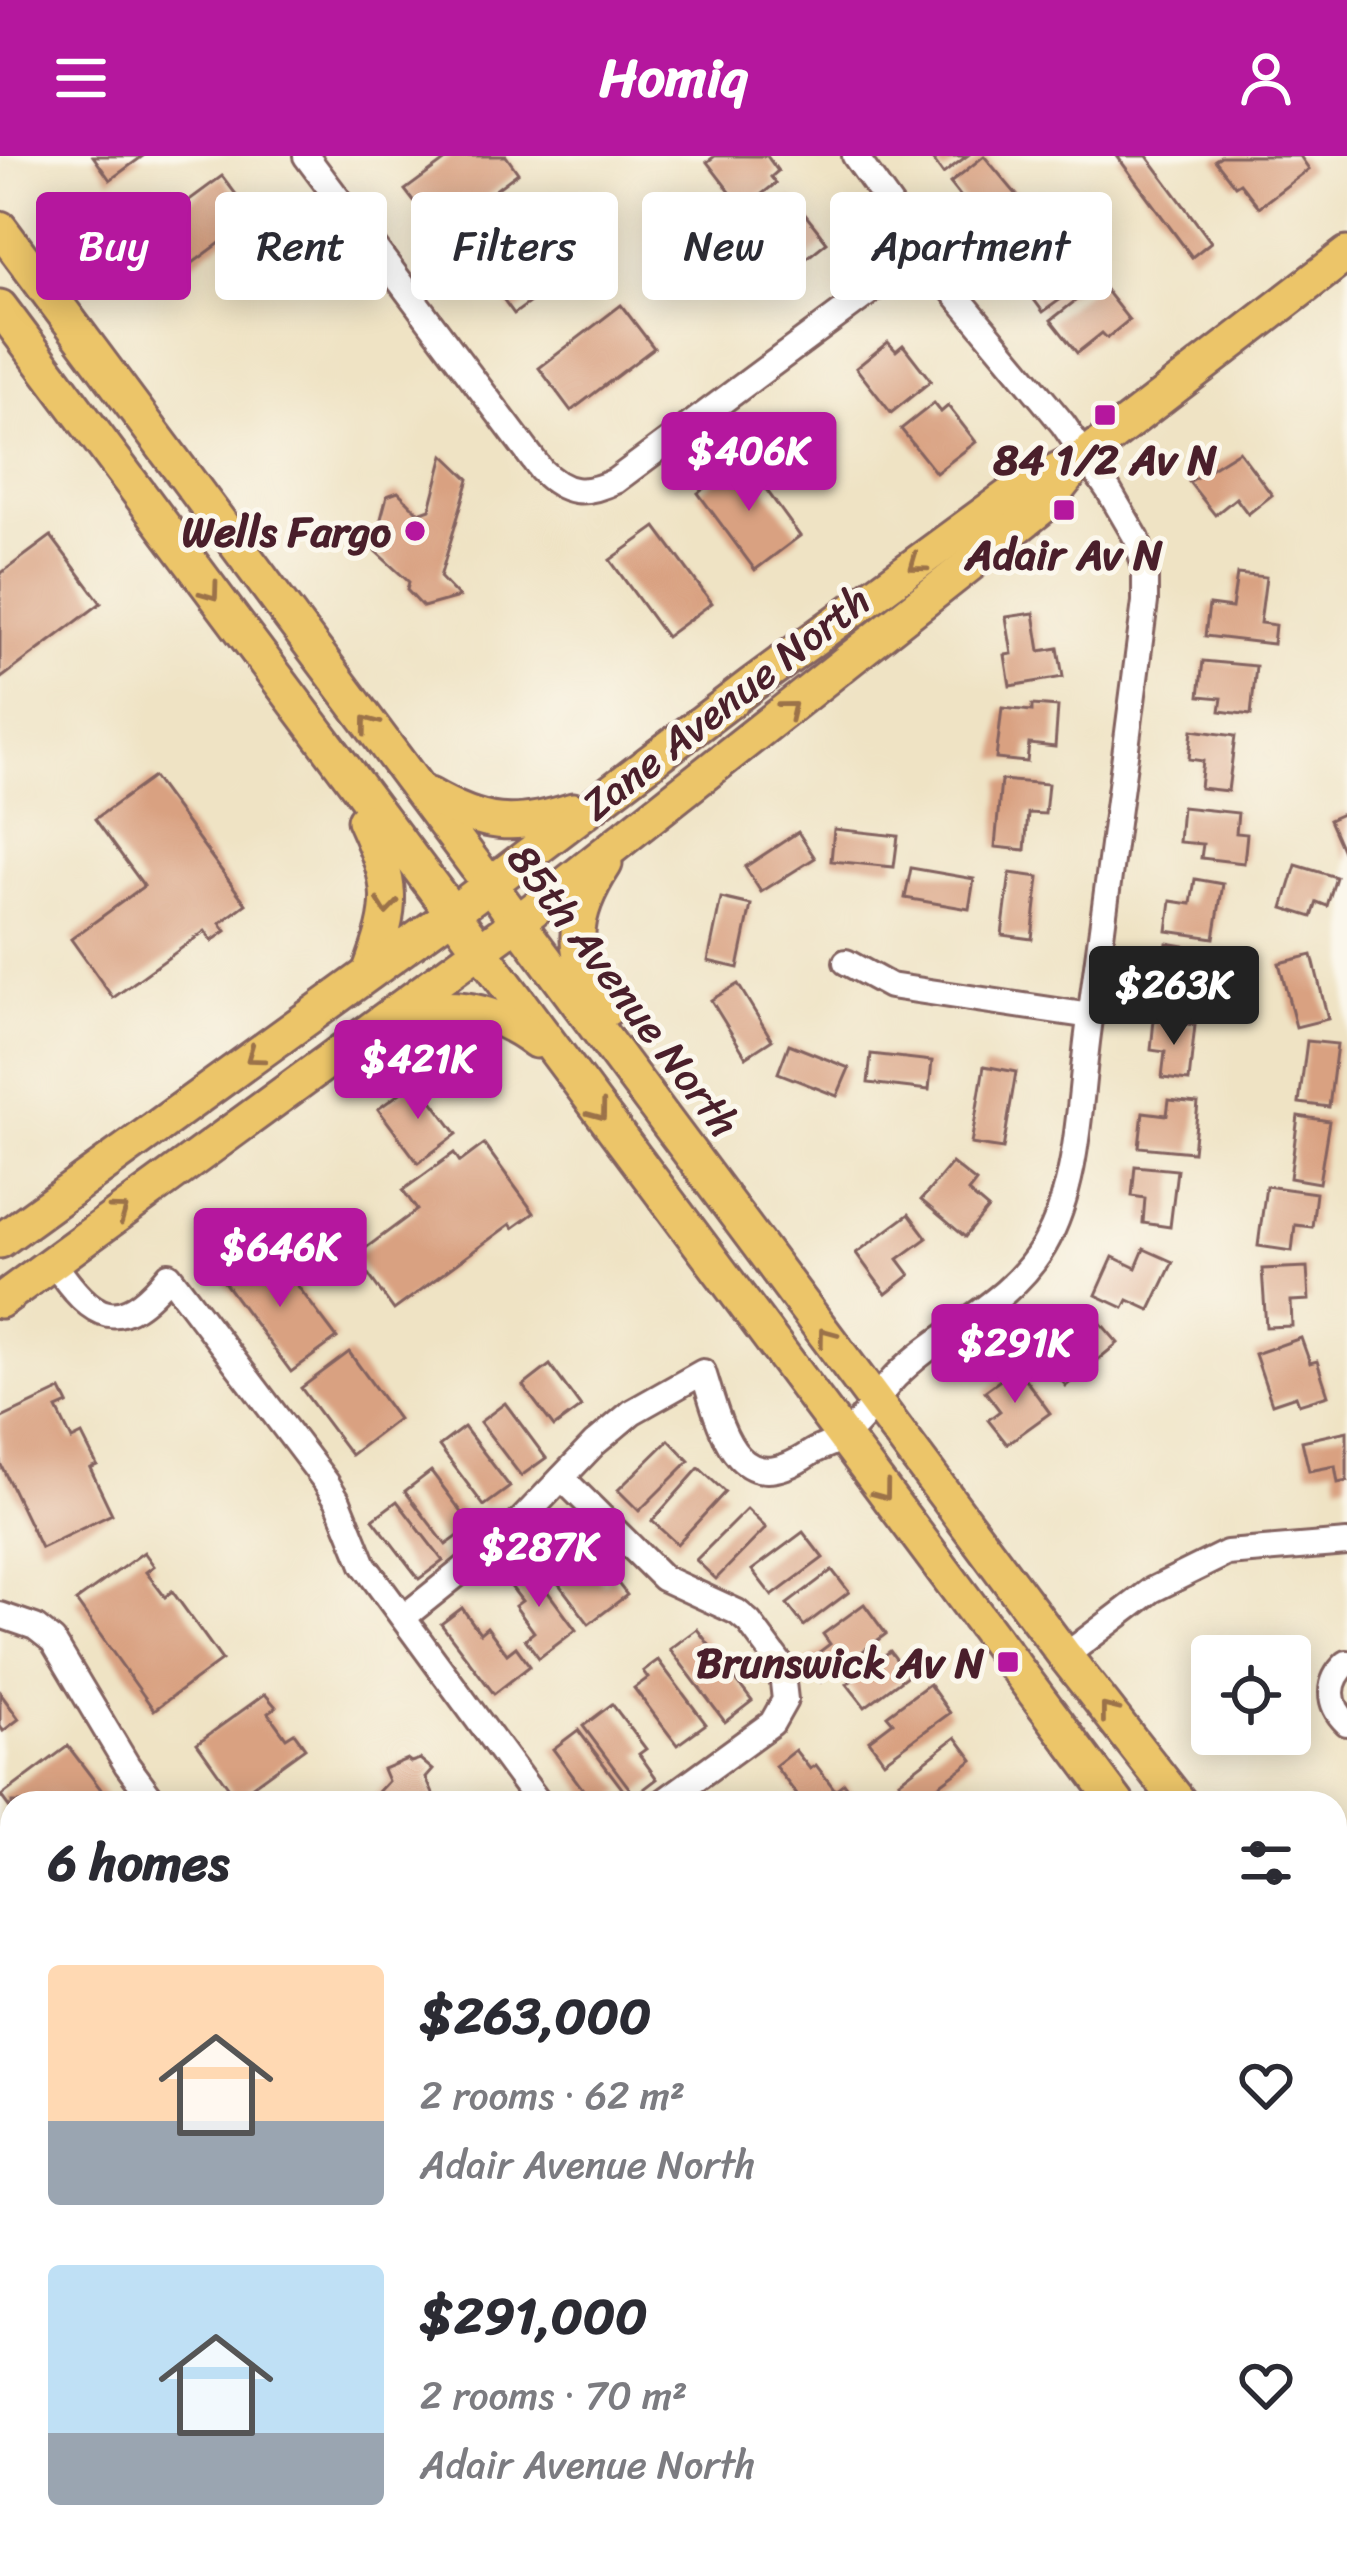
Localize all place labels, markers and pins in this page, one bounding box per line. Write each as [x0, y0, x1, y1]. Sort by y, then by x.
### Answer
marker: 84 1/2 Av N [1092, 402, 1118, 428]
pin: $406K [665, 412, 833, 514]
place label: 84 1/2 Av N [992, 423, 1218, 497]
place label: Wells Fargo [182, 495, 391, 569]
marker: Adair Av N [1051, 497, 1077, 523]
marker: Wells Fargo [402, 518, 428, 544]
place label: Adair Av N [963, 518, 1164, 592]
pin: $263K [1090, 946, 1258, 1048]
pin: $421K [334, 1020, 502, 1122]
pin: $646K [196, 1208, 364, 1310]
pin: $291K [931, 1304, 1099, 1406]
pin: $287K [455, 1508, 623, 1610]
place label: Brunswick Av N [696, 1626, 985, 1700]
marker: Brunswick Av N [995, 1649, 1021, 1675]

